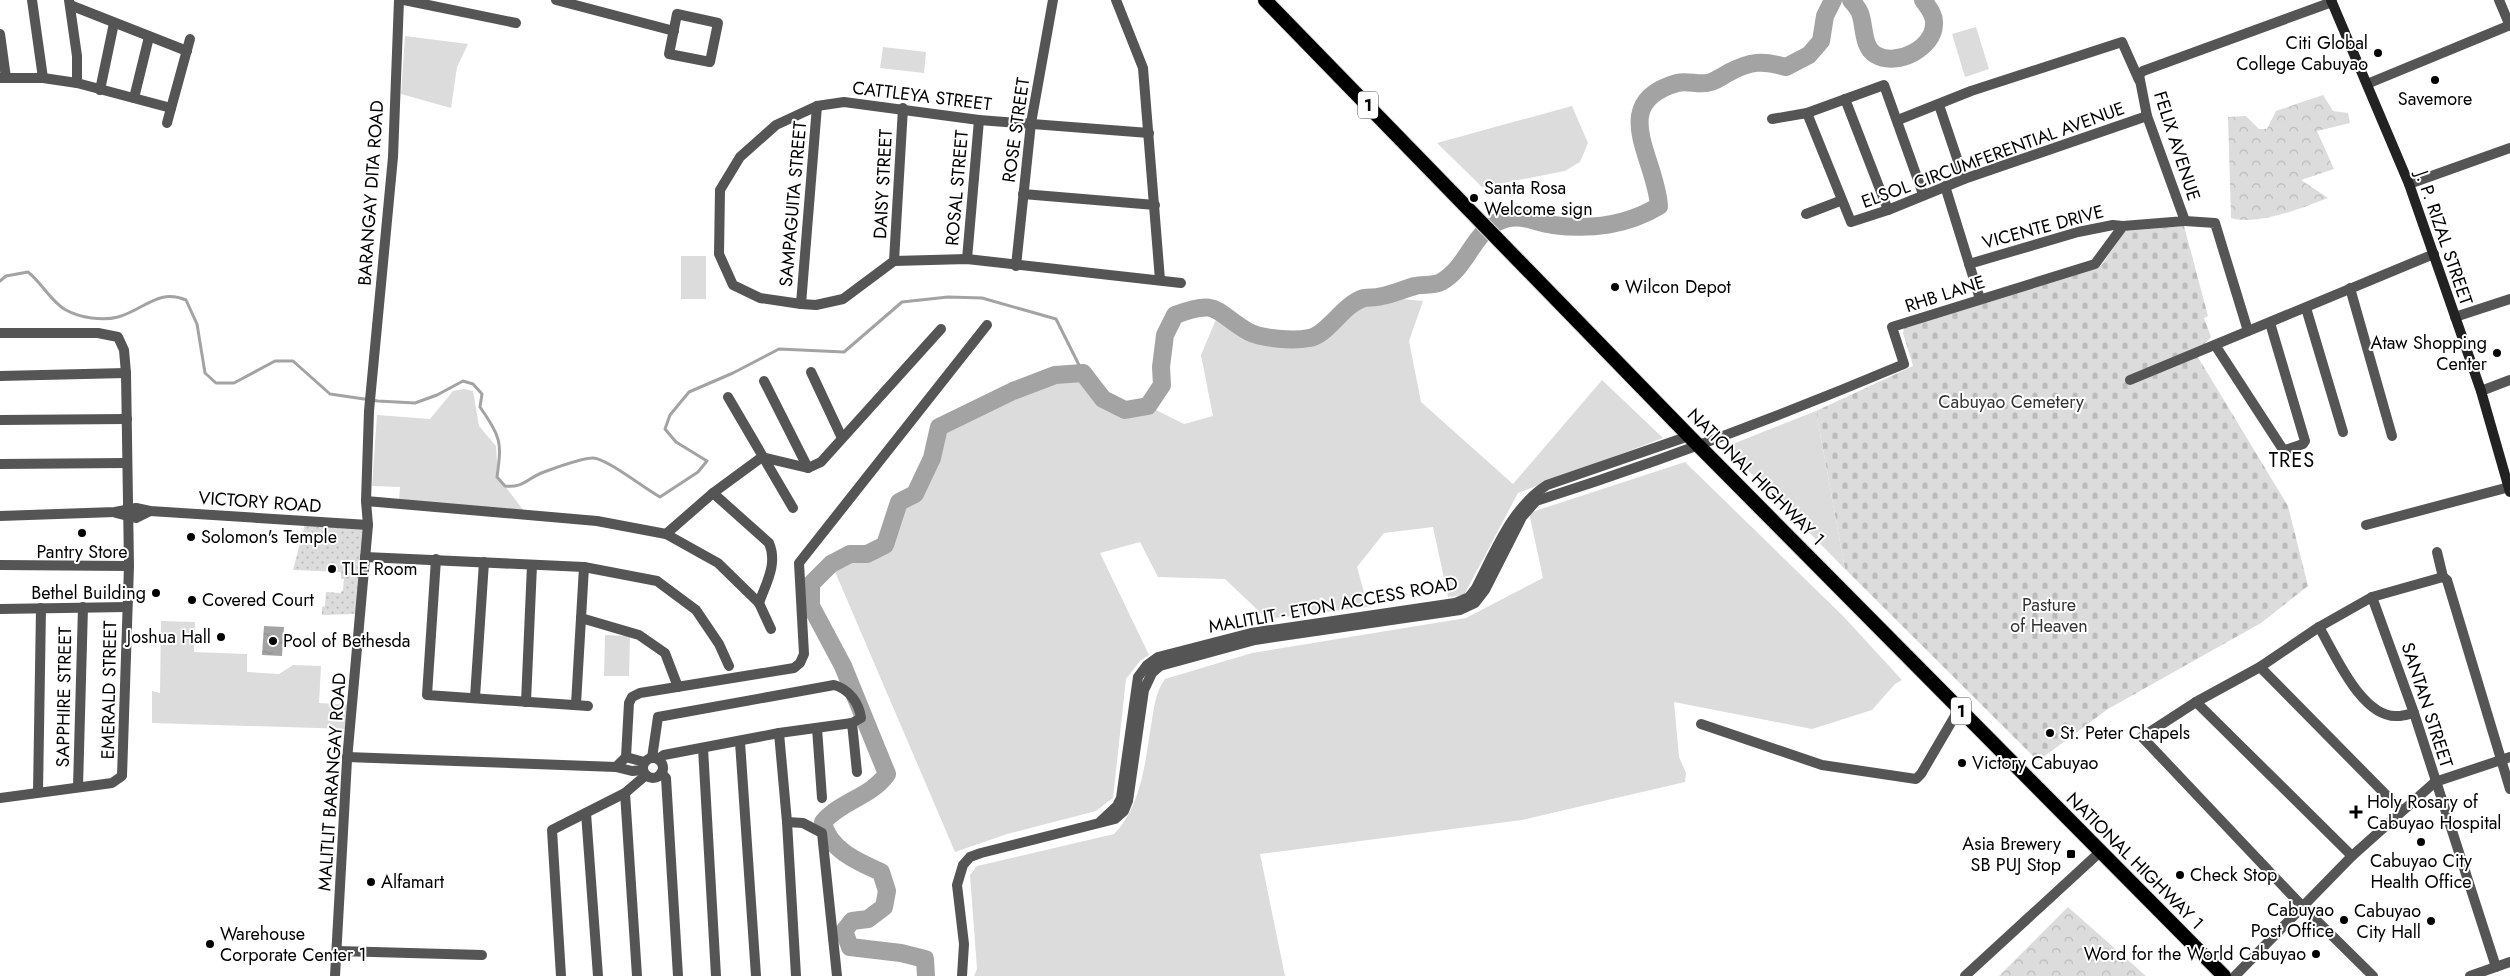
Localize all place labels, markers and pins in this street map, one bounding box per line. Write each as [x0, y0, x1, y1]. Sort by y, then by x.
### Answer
place label: Citi Global College Cabuyao [2236, 30, 2368, 77]
marker: Citi Global College Cabuyao [2372, 47, 2384, 59]
marker: Savemore [2429, 74, 2441, 86]
place label: Savemore [2398, 86, 2472, 112]
place label: Santa Rosa Welcome sign [1484, 175, 1593, 222]
marker: Santa Rosa Welcome sign [1468, 192, 1480, 204]
place label: Wilcon Depot [1625, 274, 1732, 300]
marker: Wilcon Depot [1609, 281, 1621, 293]
place label: Ataw Shopping Center [2371, 330, 2488, 377]
marker: Ataw Shopping Center [2491, 347, 2503, 359]
place label: Solomon's Temple [201, 524, 337, 550]
marker: Pantry Store [76, 527, 88, 539]
marker: Solomon's Temple [185, 531, 197, 543]
place label: Pantry Store [37, 539, 127, 565]
place label: TLE Room [342, 556, 418, 582]
marker: TLE Room [326, 563, 338, 575]
place label: Bethel Building [31, 580, 146, 606]
marker: Bethel Building [150, 587, 162, 599]
place label: Covered Court [202, 587, 314, 613]
marker: Covered Court [186, 594, 198, 606]
place label: Joshua Hall [125, 624, 211, 650]
place label: Pool of Bethesda [283, 628, 410, 654]
marker: Joshua Hall [215, 631, 227, 643]
marker: Pool of Bethesda [267, 635, 279, 647]
place label: St. Peter Chapels [2060, 720, 2190, 746]
marker: St. Peter Chapels [2044, 727, 2056, 739]
place label: Victory Cabuyao [1972, 750, 2099, 776]
marker: Victory Cabuyao [1956, 757, 1968, 769]
place label: Holy Rosary of Cabuyao Hospital [2367, 789, 2502, 836]
marker: Holy Rosary of Cabuyao Hospital [2349, 805, 2363, 819]
place label: Asia Brewery SB PUJ Stop [1962, 831, 2061, 878]
marker: Cabuyao City Health Office [2415, 836, 2427, 848]
marker: Asia Brewery SB PUJ Stop [2065, 848, 2077, 860]
place label: Cabuyao City Health Office [2370, 848, 2472, 895]
place label: Check Stop [2190, 862, 2277, 888]
place label: Alfamart [381, 869, 445, 895]
marker: Check Stop [2174, 869, 2186, 881]
marker: Alfamart [365, 876, 377, 888]
place label: Cabuyao Post Office [2251, 897, 2334, 944]
place label: Cabuyao City Hall [2354, 898, 2421, 945]
marker: Cabuyao Post Office [2338, 914, 2350, 926]
marker: Cabuyao City Hall [2425, 915, 2437, 927]
place label: Warehouse Corporate Center 1 [220, 921, 367, 968]
marker: Warehouse Corporate Center 1 [204, 938, 216, 950]
place label: Word for the World Cabuyao [2084, 941, 2306, 967]
marker: Word for the World Cabuyao [2310, 948, 2322, 960]

